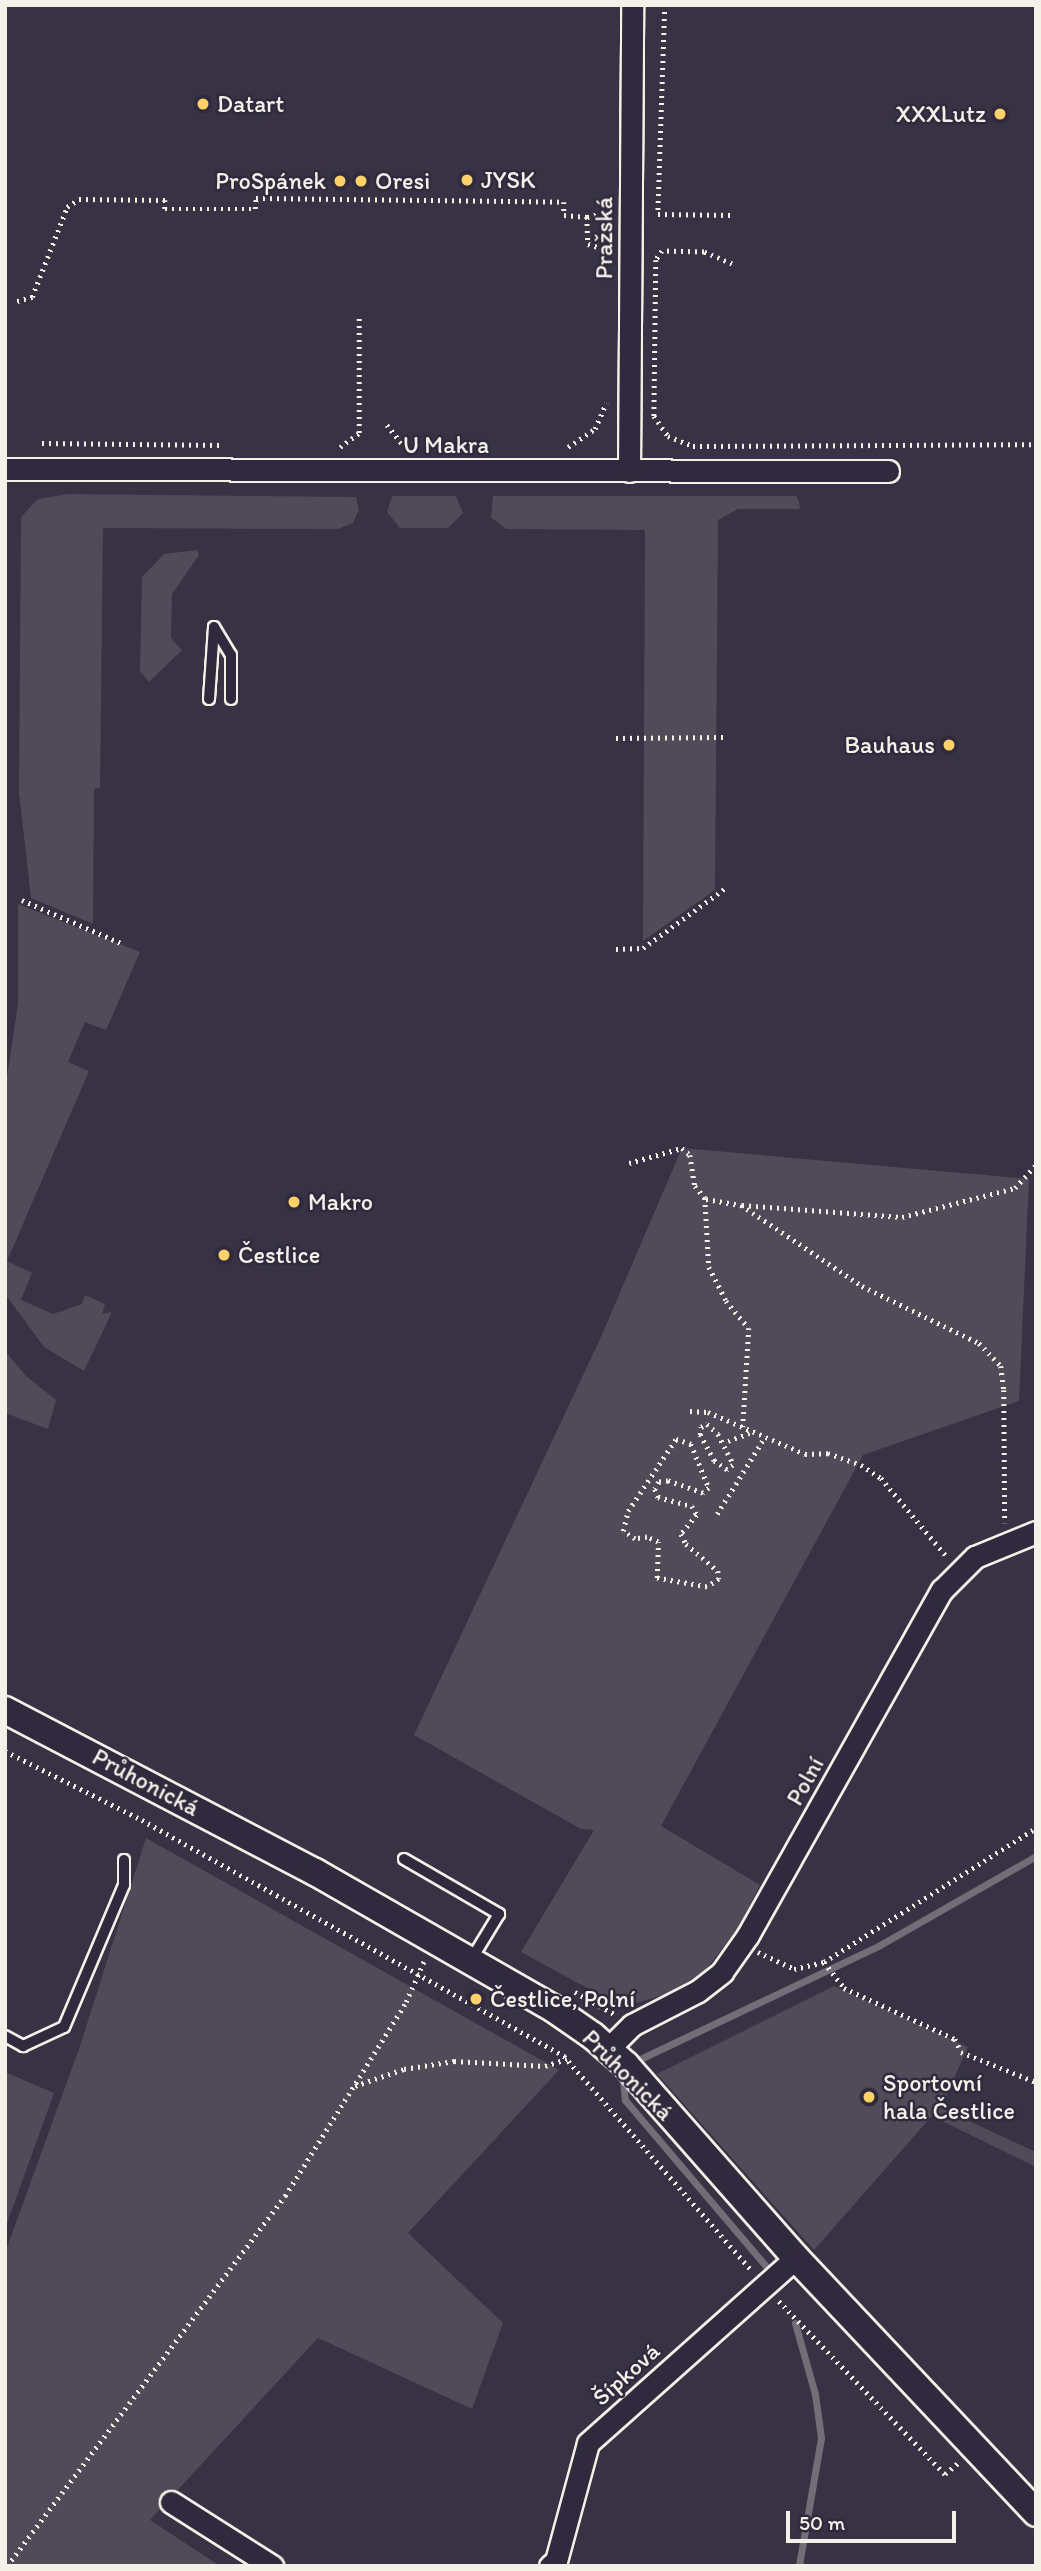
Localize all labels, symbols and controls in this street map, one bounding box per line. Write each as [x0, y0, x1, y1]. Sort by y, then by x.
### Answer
place label: Datart [217, 90, 284, 118]
marker: Datart [195, 96, 211, 112]
place label: XXXLutz [896, 100, 986, 128]
marker: XXXLutz [992, 106, 1008, 122]
place label: JYSK [481, 166, 535, 194]
place label: ProSpánek [215, 167, 326, 195]
place label: Oresi [375, 167, 430, 195]
marker: JYSK [459, 172, 475, 188]
marker: ProSpánek [332, 173, 348, 189]
marker: Oresi [353, 173, 369, 189]
street label: Pražská [590, 197, 618, 279]
street label: U Makra [403, 431, 489, 459]
place label: Bauhaus [845, 731, 935, 759]
marker: Bauhaus [941, 737, 957, 753]
place label: Makro [308, 1188, 373, 1216]
marker: Makro [286, 1194, 302, 1210]
place label: Čestlice [238, 1241, 320, 1269]
marker: Čestlice [216, 1247, 232, 1263]
street label: Průhonická [88, 1742, 204, 1822]
street label: Polní [780, 1752, 830, 1810]
place label: Čestlice, Polní [490, 1985, 634, 2013]
marker: Čestlice, Polní [468, 1991, 484, 2007]
street label: Průhonická [577, 2024, 679, 2126]
place label: Sportovní hala Čestlice [883, 2069, 1015, 2125]
marker: Sportovní hala Čestlice [861, 2089, 877, 2105]
street label: Šípková [586, 2336, 666, 2412]
scale bar [789, 2498, 959, 2542]
text: 50 m [799, 2510, 845, 2535]

